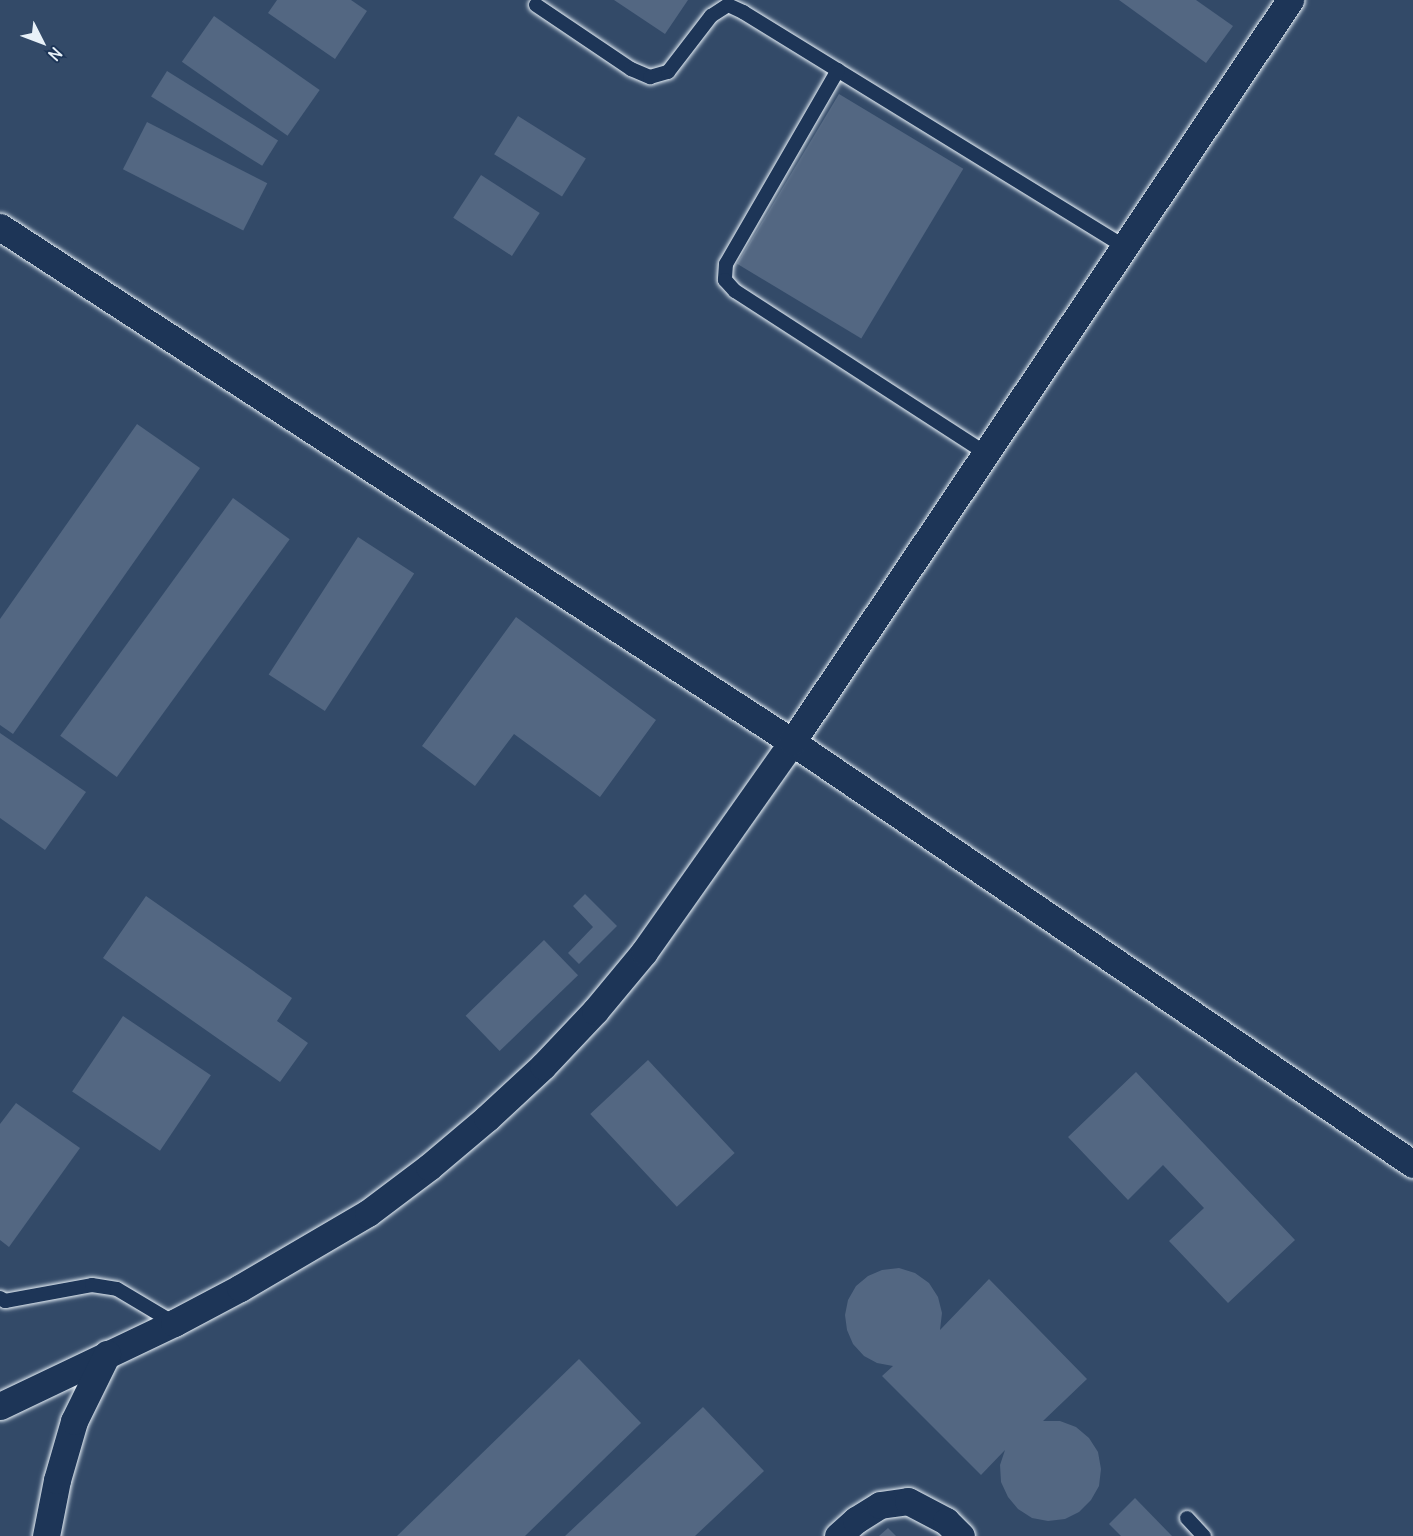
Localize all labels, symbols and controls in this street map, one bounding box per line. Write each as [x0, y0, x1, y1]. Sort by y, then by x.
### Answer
north arrow [12, 12, 72, 72]
text: N [44, 43, 67, 65]

